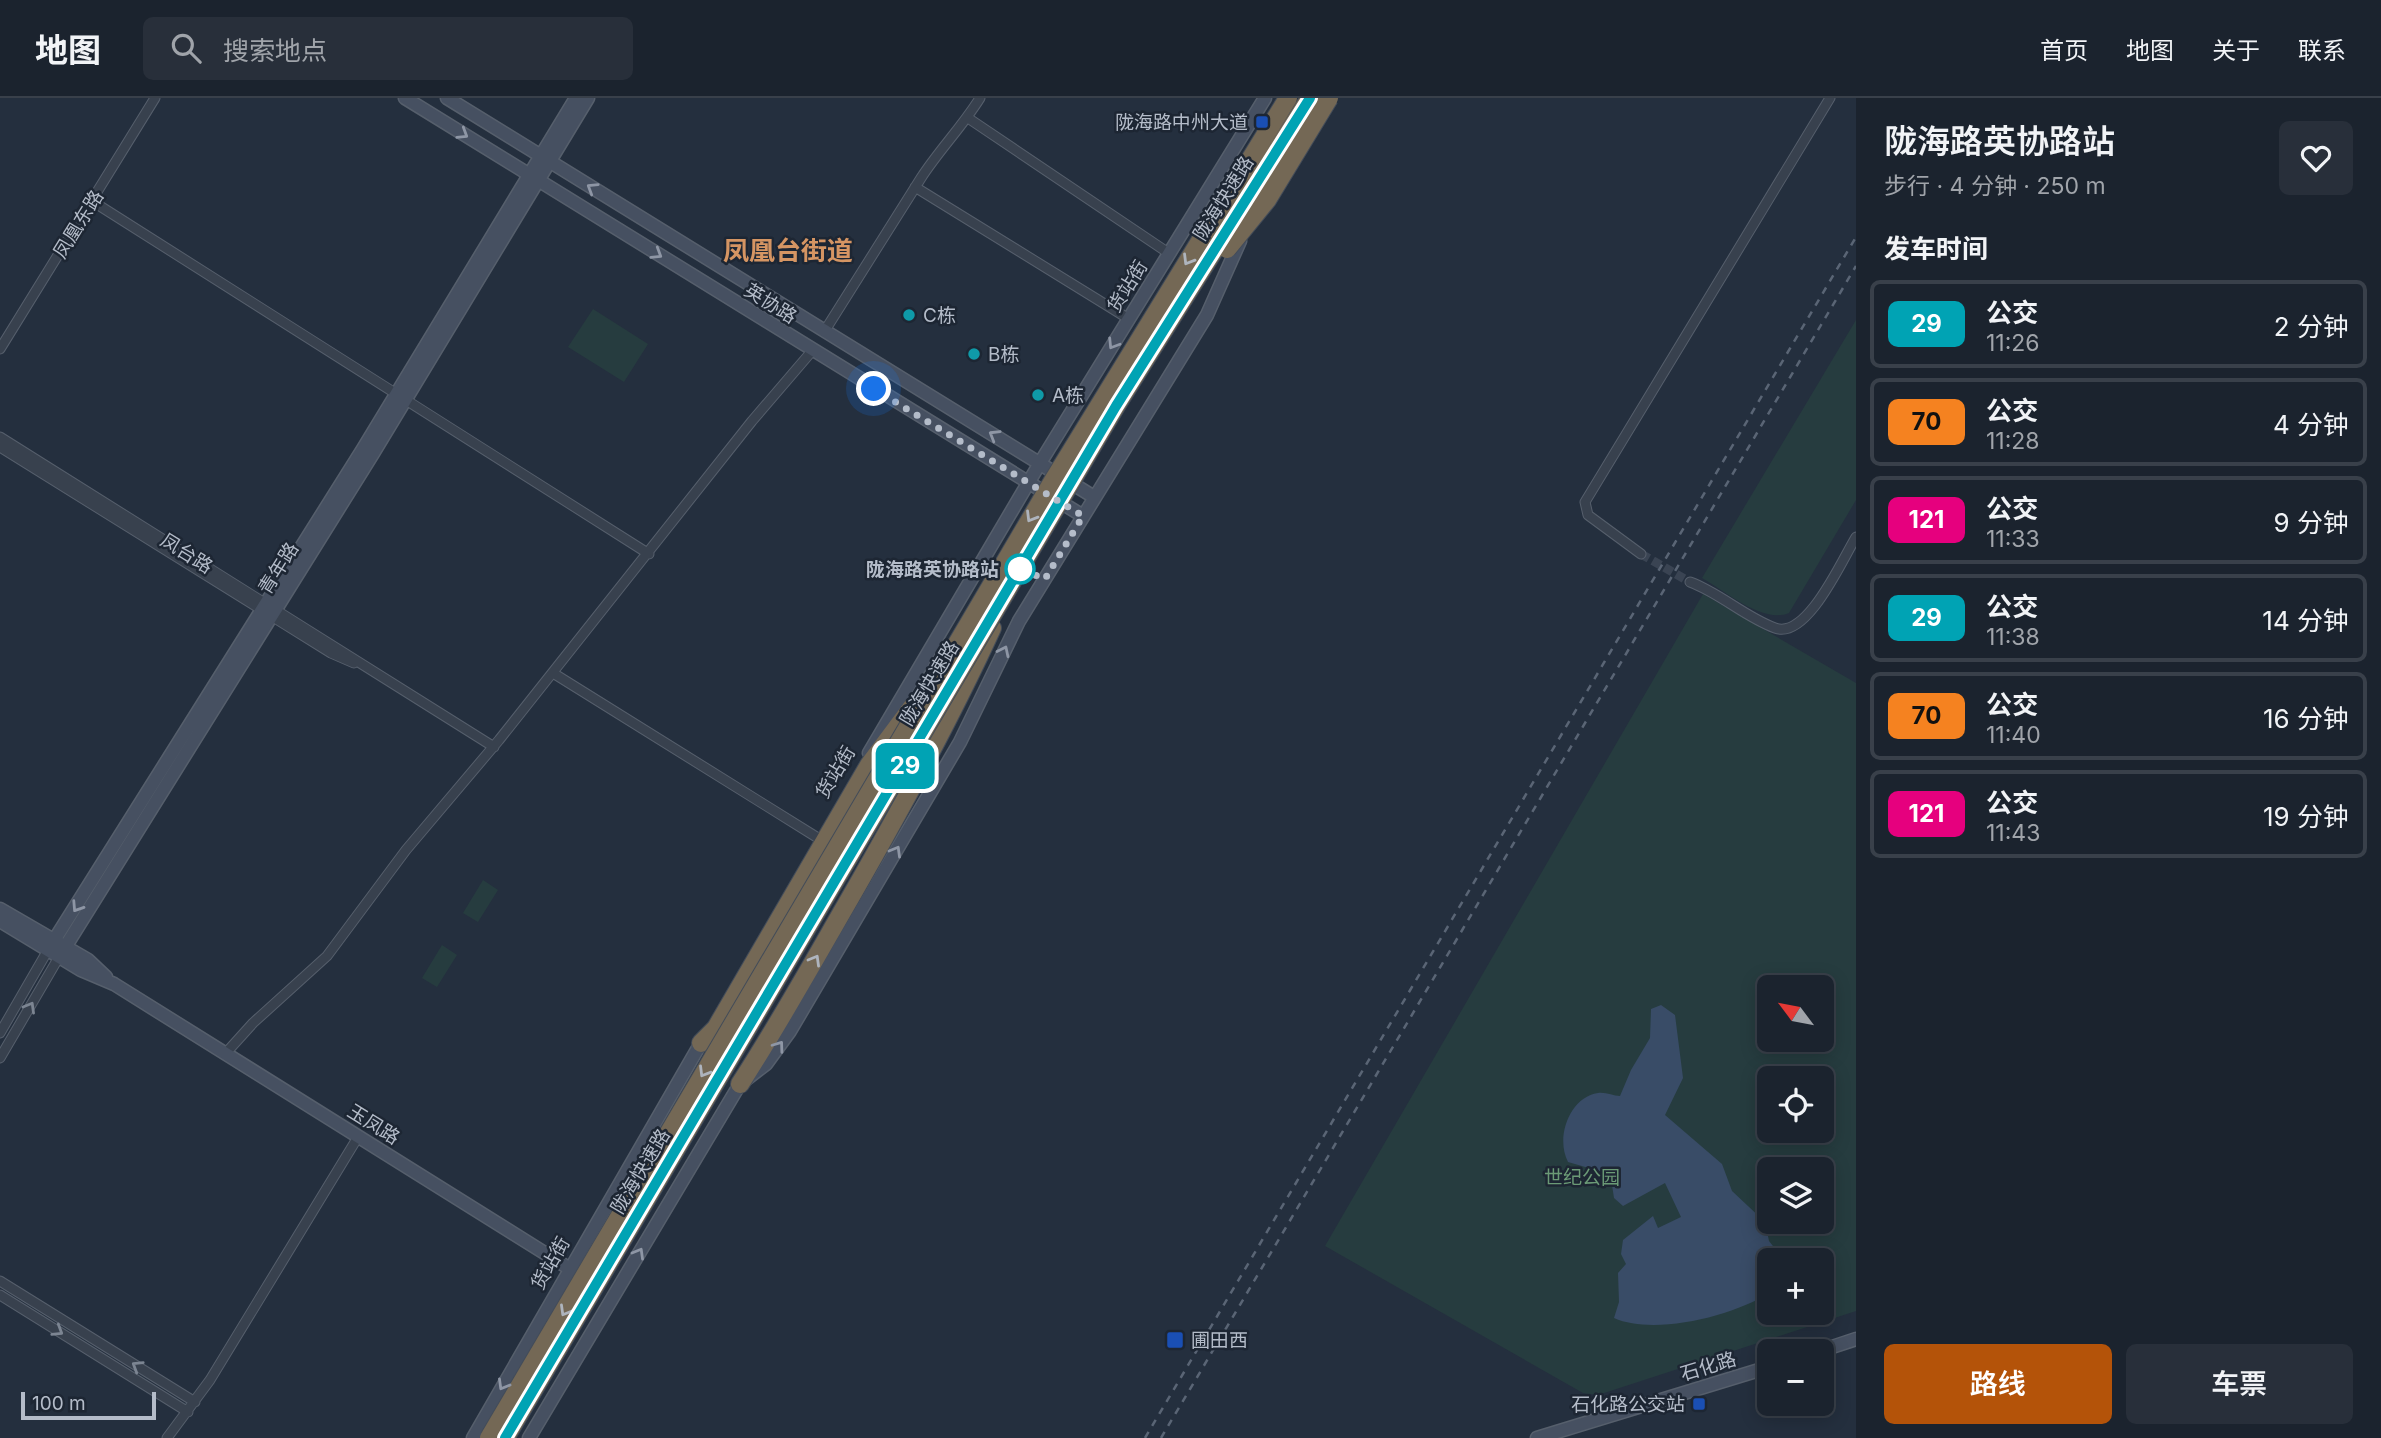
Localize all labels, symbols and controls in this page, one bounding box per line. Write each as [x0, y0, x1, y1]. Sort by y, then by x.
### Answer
search box [143, 17, 633, 80]
icon: search [167, 29, 205, 67]
text: 地图 [35, 30, 101, 70]
text: 搜索地点 [223, 35, 327, 66]
text: 首页 [2040, 36, 2088, 65]
text: 地图 [2126, 36, 2174, 65]
text: 关于 [2212, 36, 2260, 65]
text: 联系 [2298, 36, 2346, 65]
place label: 陇海路中州大道 [1115, 111, 1248, 134]
marker: 陇海路中州大道 [1254, 114, 1270, 130]
text: 陇海路英协路站 [1884, 121, 2115, 161]
button: heart [2279, 121, 2353, 195]
one-way arrow [456, 126, 469, 139]
street label: 陇海快速路 [1188, 152, 1258, 245]
text: 步行 · 4 分钟 · 250 m [1884, 172, 2106, 200]
one-way arrow [586, 183, 599, 196]
street label: 凤凰东路 [49, 186, 108, 263]
text: 发车时间 [1884, 233, 1988, 264]
district label: 凤凰台街道 [723, 235, 853, 266]
one-way arrow [649, 246, 662, 259]
one-way arrow [1183, 253, 1196, 266]
street label: 货站街 [1103, 256, 1152, 317]
street label: 英协路 [740, 279, 801, 328]
text: 公交 [1986, 297, 2038, 328]
place label: C栋 [923, 304, 956, 327]
marker: C栋 [901, 307, 917, 323]
text: 29 [1911, 309, 1942, 338]
text: 2 分钟 [2274, 311, 2349, 342]
text: 11:26 [1986, 329, 2040, 357]
one-way arrow [1109, 336, 1122, 349]
place label: B栋 [988, 343, 1019, 366]
marker: B栋 [966, 346, 982, 362]
your location [856, 371, 891, 406]
place label: A栋 [1052, 384, 1084, 407]
marker: A栋 [1030, 387, 1046, 403]
text: 公交 [1986, 395, 2038, 426]
text: 70 [1912, 407, 1941, 436]
text: 4 分钟 [2273, 409, 2349, 440]
text: 11:28 [1986, 427, 2040, 455]
one-way arrow [989, 431, 1002, 444]
text: 公交 [1986, 493, 2038, 524]
text: 121 [1909, 505, 1944, 534]
text: 9 分钟 [2274, 507, 2349, 538]
one-way arrow [1027, 510, 1040, 523]
text: 11:33 [1986, 525, 2040, 553]
street label: 凤台路 [156, 529, 217, 578]
street label: 青年路 [254, 538, 303, 599]
marker: 陇海路英协路站 [1005, 554, 1035, 584]
place label: 陇海路英协路站 [866, 558, 999, 581]
text: 公交 [1986, 591, 2038, 622]
text: 29 [1911, 603, 1942, 632]
text: 14 分钟 [2262, 605, 2349, 636]
text: 11:38 [1986, 623, 2040, 651]
street label: 陇海快速路 [895, 637, 964, 730]
one-way arrow [996, 646, 1010, 658]
text: 公交 [1986, 689, 2038, 720]
text: 70 [1912, 701, 1941, 730]
text: 16 分钟 [2263, 703, 2349, 734]
text: 11:40 [1986, 721, 2041, 749]
street label: 货站街 [811, 742, 860, 803]
line badge: 29 [874, 743, 936, 789]
text: 29 [890, 751, 920, 780]
text: 公交 [1986, 787, 2038, 818]
text: 121 [1909, 799, 1944, 828]
text: 19 分钟 [2263, 801, 2349, 832]
text: 11:43 [1986, 819, 2040, 847]
one-way arrow [888, 846, 901, 858]
one-way arrow [72, 899, 85, 912]
one-way arrow [807, 954, 820, 967]
north arrow [1757, 975, 1834, 1052]
map controls [1757, 975, 1834, 1416]
one-way arrow [21, 1002, 34, 1015]
one-way arrow [771, 1041, 783, 1054]
one-way arrow [699, 1065, 712, 1077]
button: locate [1757, 1066, 1834, 1143]
street label: 玉凤路 [343, 1100, 404, 1149]
street label: 陇海快速路 [606, 1125, 675, 1218]
button: layers [1757, 1157, 1834, 1234]
park label: 世纪公园 [1544, 1166, 1620, 1189]
street label: 货站街 [526, 1233, 575, 1294]
one-way arrow [631, 1248, 644, 1261]
button: + [1757, 1248, 1834, 1325]
one-way arrow [560, 1303, 573, 1316]
one-way arrow [50, 1323, 63, 1336]
place label: 圃田西 [1191, 1329, 1248, 1352]
marker: 圃田西 [1165, 1330, 1185, 1350]
button: − [1757, 1339, 1834, 1416]
button: 路线 [1884, 1344, 2112, 1424]
button: 车票 [2126, 1344, 2353, 1424]
street label: 石化路 [1678, 1347, 1739, 1386]
one-way arrow [131, 1361, 144, 1374]
one-way arrow [498, 1378, 511, 1391]
scale bar [21, 1389, 156, 1421]
text: 100 m [32, 1392, 86, 1415]
place label: 石化路公交站 [1571, 1393, 1685, 1416]
marker: 石化路公交站 [1691, 1396, 1707, 1412]

